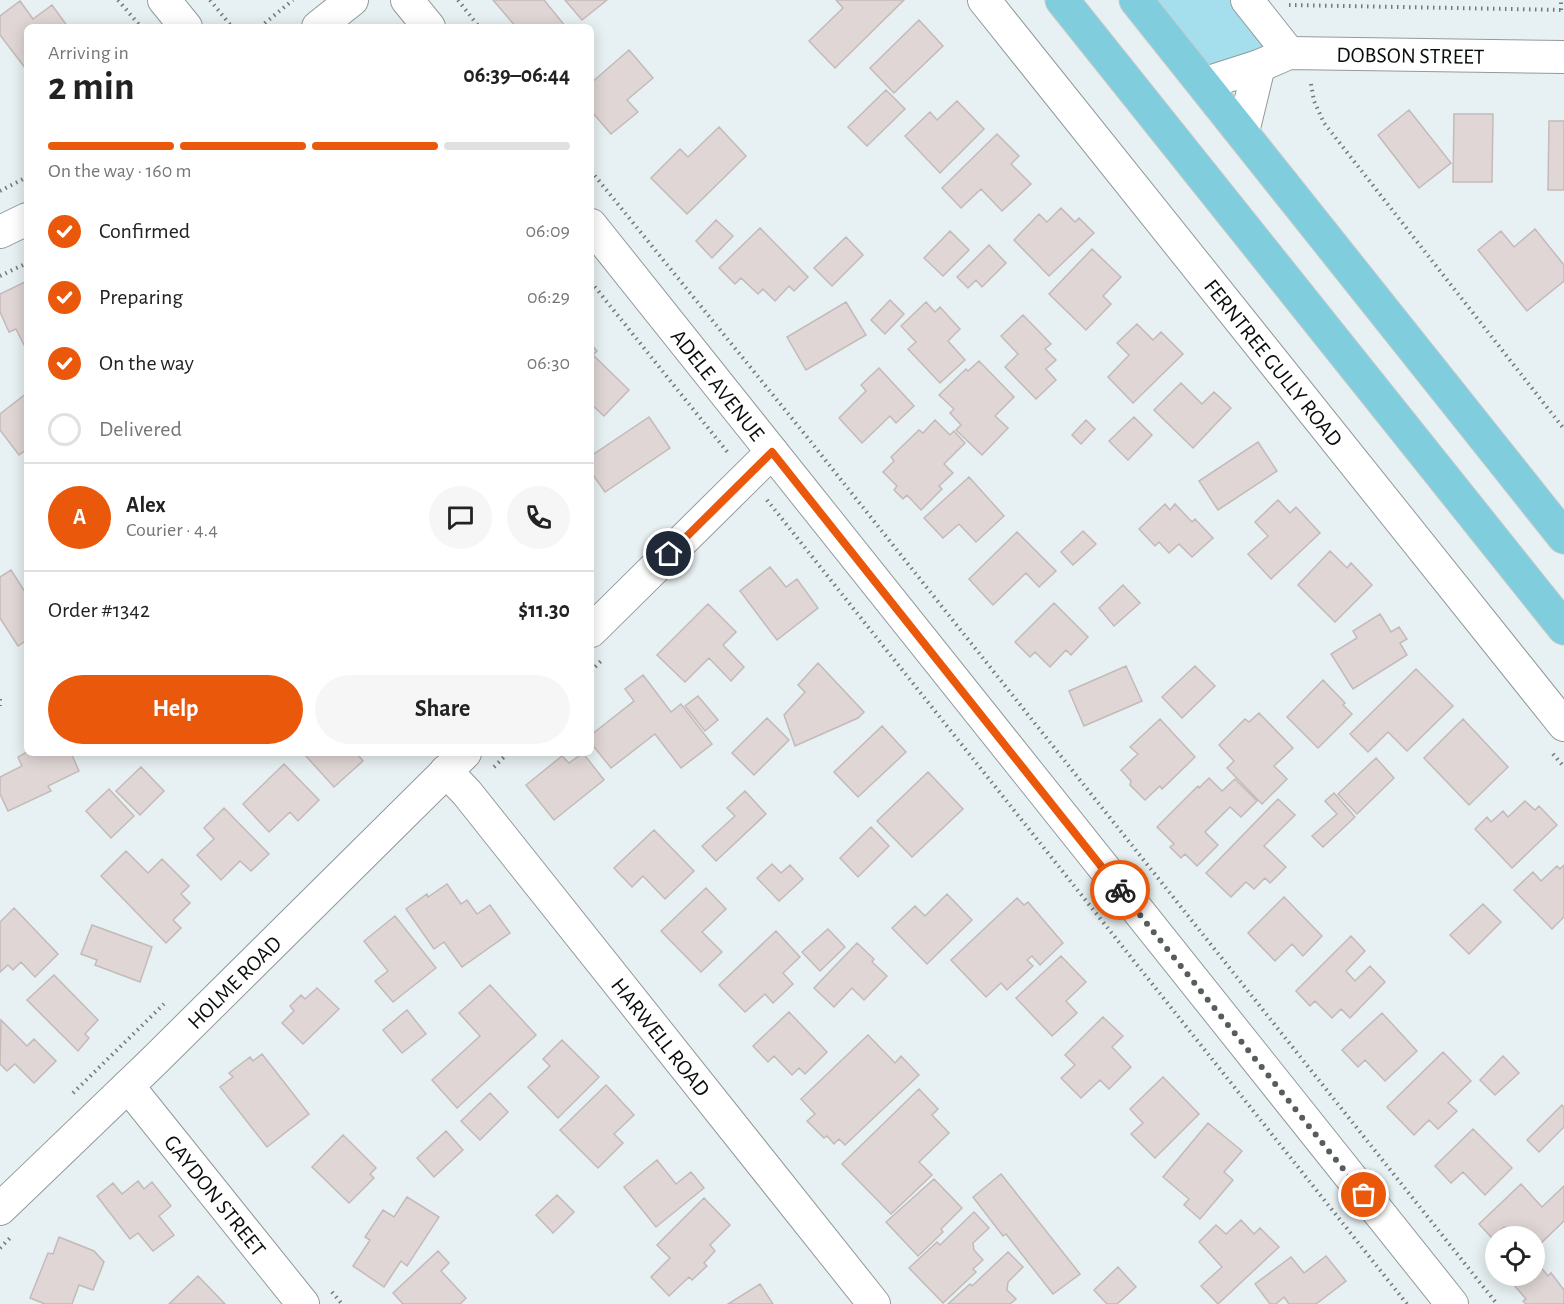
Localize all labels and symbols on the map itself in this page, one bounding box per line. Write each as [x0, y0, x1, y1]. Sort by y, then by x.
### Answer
street label: DOBSON STREET [1336, 44, 1485, 68]
street label: FERNTREE GULLY ROAD [1200, 275, 1346, 451]
street label: ADELE AVENUE [667, 325, 769, 445]
pin [643, 528, 694, 579]
courier [1090, 860, 1150, 920]
street label: HOLME ROAD [183, 932, 286, 1033]
street label: HARWELL ROAD [607, 974, 714, 1101]
street label: GAYDON STREET [160, 1131, 270, 1261]
pin [1338, 1169, 1389, 1220]

